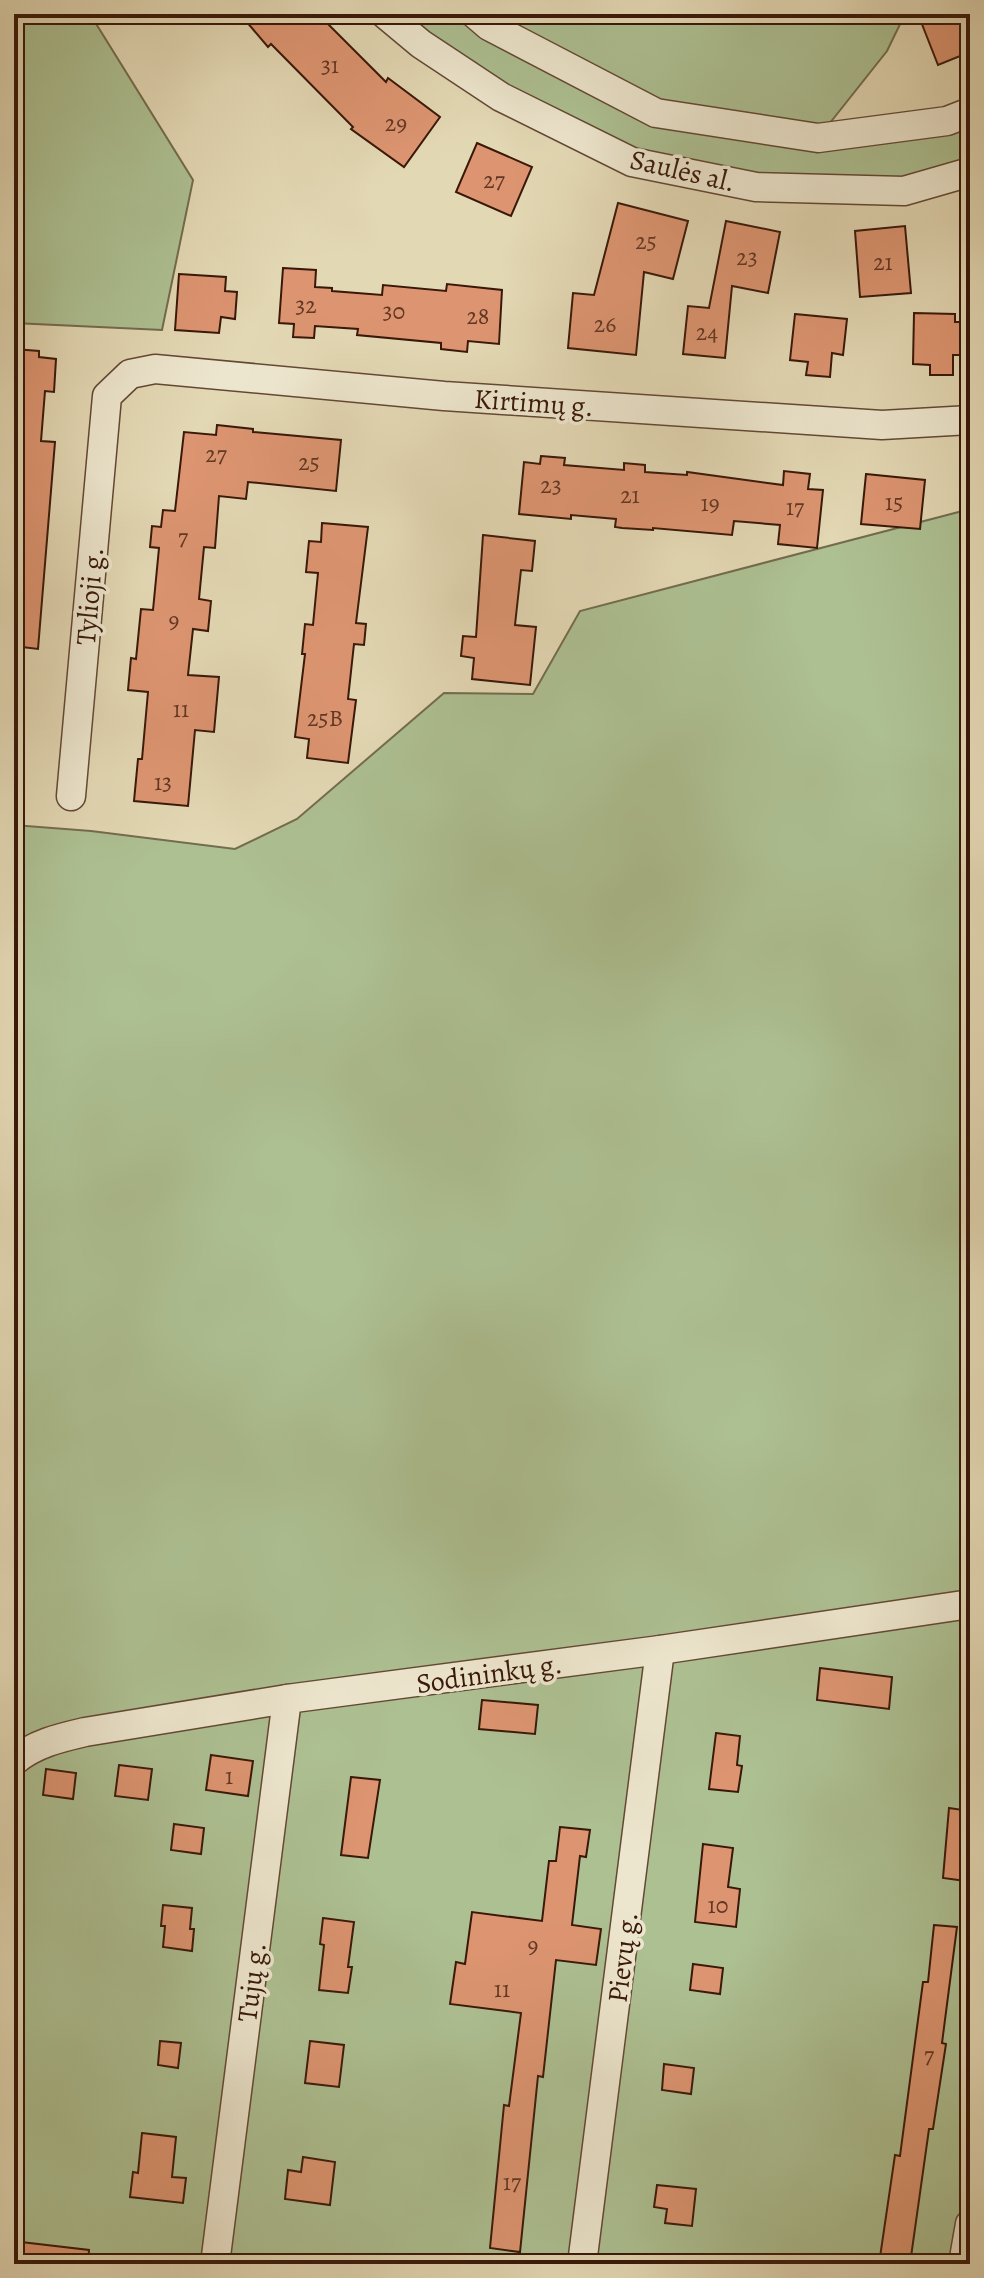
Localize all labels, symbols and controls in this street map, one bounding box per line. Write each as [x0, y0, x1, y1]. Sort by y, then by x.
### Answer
house number: 31 [321, 49, 339, 81]
house number: 29 [385, 107, 407, 139]
street label: Saulės al. [626, 140, 739, 202]
house number: 27 [483, 164, 506, 196]
house number: 25 [635, 225, 657, 257]
house number: 23 [736, 241, 758, 273]
house number: 21 [873, 246, 893, 278]
house number: 32 [295, 289, 317, 321]
house number: 30 [383, 295, 405, 327]
house number: 28 [466, 300, 490, 332]
house number: 26 [594, 308, 616, 340]
house number: 24 [696, 316, 718, 348]
street label: Kirtimų g. [473, 380, 595, 426]
house number: 27 [205, 438, 228, 470]
house number: 25 [298, 446, 320, 478]
house number: 23 [540, 469, 562, 501]
house number: 21 [620, 479, 640, 511]
house number: 15 [885, 486, 903, 518]
house number: 19 [700, 487, 720, 519]
house number: 17 [786, 491, 805, 523]
house number: 7 [178, 521, 189, 553]
street label: Tylioji g. [67, 546, 113, 647]
house number: 9 [169, 604, 179, 636]
house number: 11 [173, 693, 189, 725]
house number: 25B [307, 702, 343, 734]
house number: 13 [154, 766, 172, 798]
street label: Sodininkų g. [414, 1645, 565, 1703]
house number: 1 [225, 1760, 233, 1792]
house number: 10 [708, 1889, 729, 1921]
street label: Pievų g. [599, 1909, 647, 2005]
house number: 9 [528, 1929, 538, 1961]
street label: Tujų g. [228, 1940, 276, 2024]
house number: 11 [494, 1973, 510, 2005]
house number: 7 [924, 2039, 935, 2071]
house number: 17 [503, 2166, 522, 2198]

